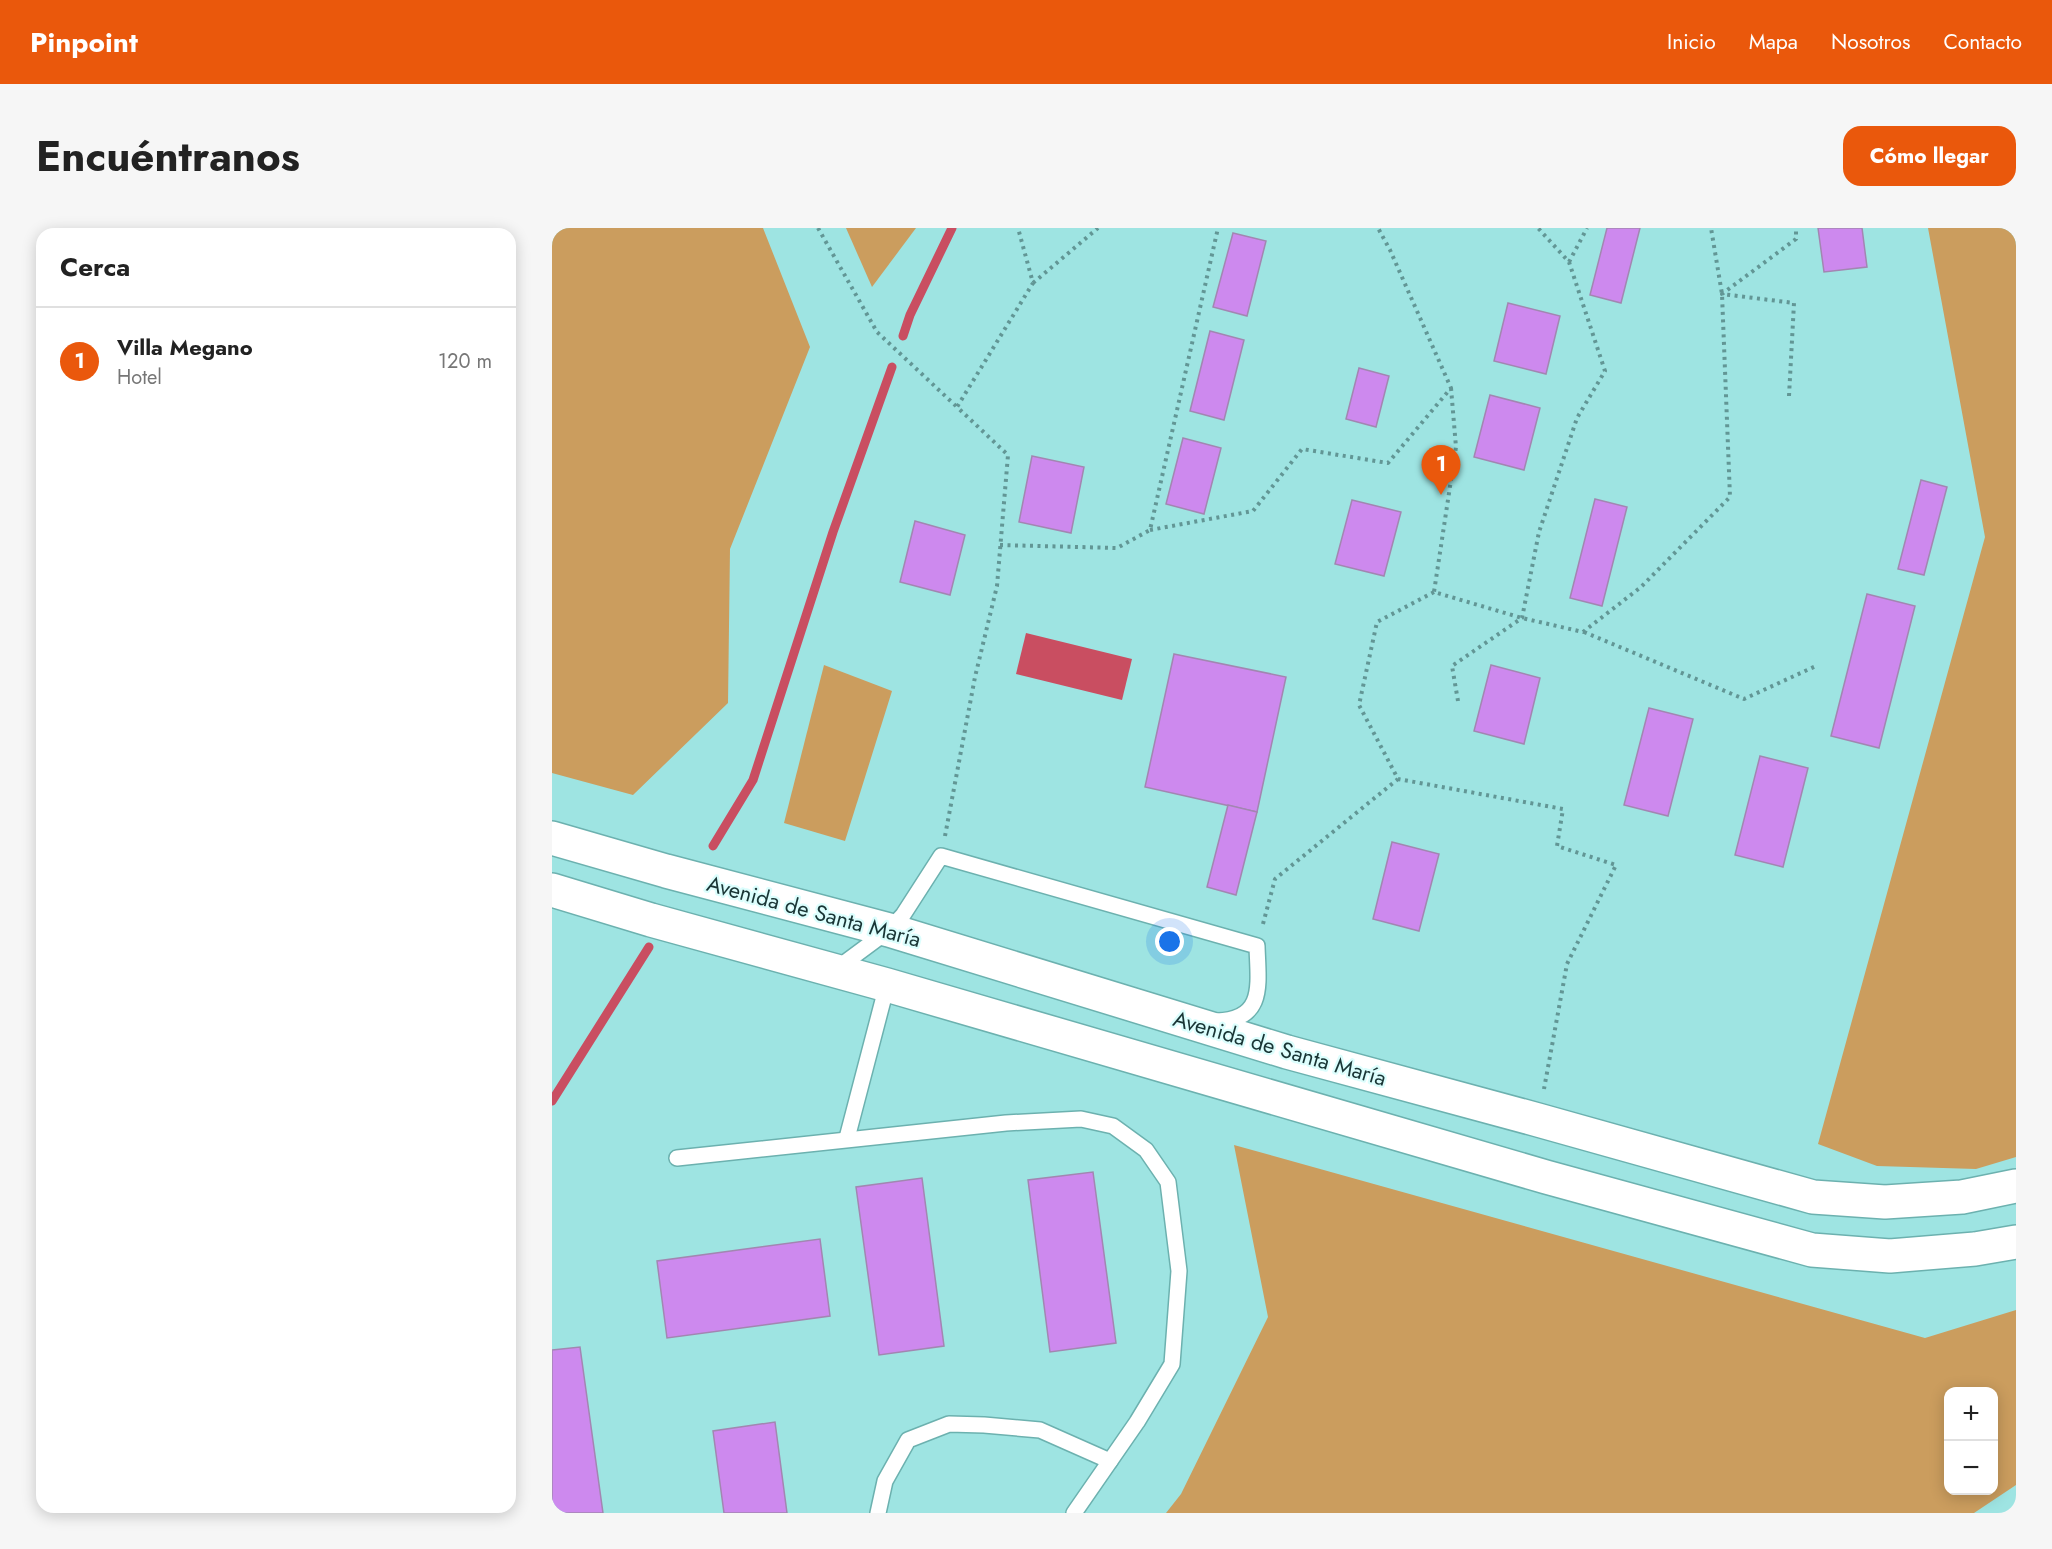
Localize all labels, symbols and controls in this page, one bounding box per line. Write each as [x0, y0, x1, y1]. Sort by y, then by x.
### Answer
text: Pinpoint [30, 22, 138, 63]
text: Inicio [1667, 27, 1716, 57]
text: Mapa [1749, 27, 1798, 57]
text: Nosotros [1831, 27, 1910, 57]
text: Contacto [1943, 27, 2022, 57]
text: Encuéntranos [36, 126, 300, 187]
button: Cómo llegar [1843, 126, 2016, 186]
text: Cerca [60, 248, 130, 286]
text: Villa Megano [117, 331, 253, 363]
text: 1 [74, 347, 85, 376]
text: 120 m [438, 347, 492, 376]
text: Hotel [117, 363, 162, 392]
pin: 1 [1422, 446, 1460, 495]
street label: Avenida de Santa María [703, 867, 925, 955]
your location [1155, 927, 1184, 956]
street label: Avenida de Santa María [1170, 1002, 1390, 1094]
map controls [1944, 1387, 1998, 1495]
button: + [1944, 1387, 1998, 1441]
button: − [1944, 1441, 1998, 1495]

